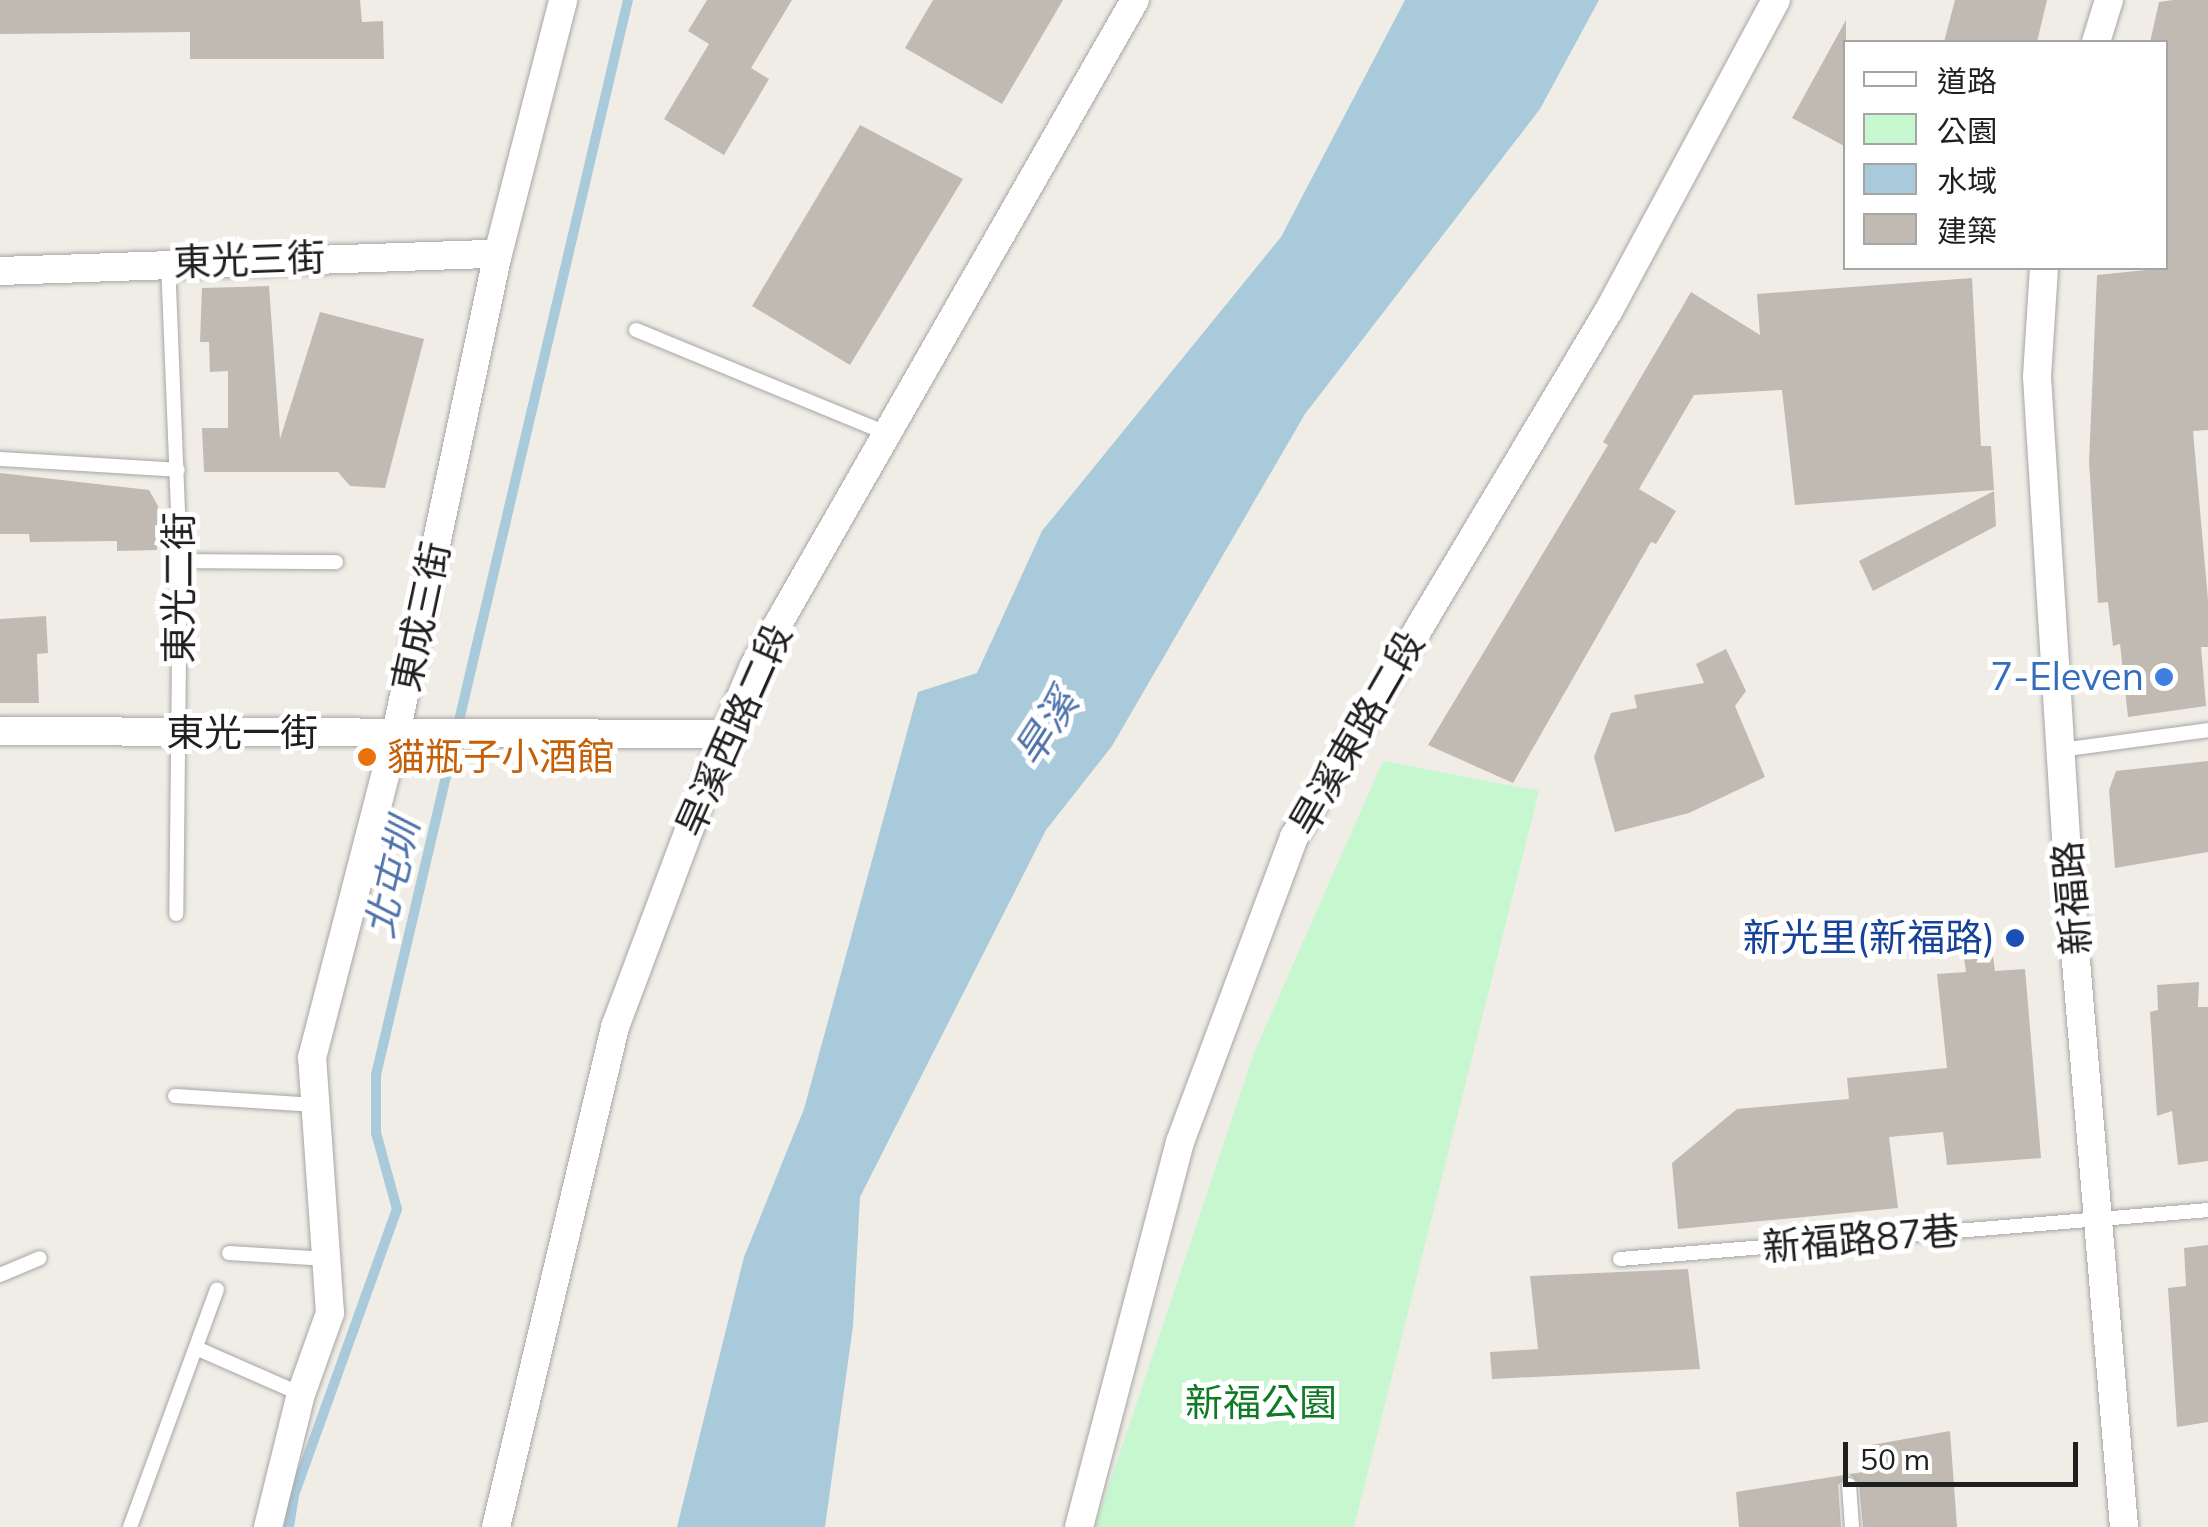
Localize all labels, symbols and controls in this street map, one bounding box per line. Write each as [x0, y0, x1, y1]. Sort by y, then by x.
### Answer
legend [1843, 40, 2168, 270]
text: 道路 [1937, 62, 1997, 100]
text: 公園 [1937, 112, 1997, 150]
text: 水域 [1937, 162, 1997, 200]
text: 建築 [1937, 212, 1997, 250]
street label: 東光三街 [172, 235, 326, 285]
street label: 東光二街 [156, 512, 202, 664]
street label: 東成三街 [383, 538, 459, 696]
street label: 旱溪西路二段 [667, 617, 801, 843]
street label: 旱溪東路二段 [1280, 623, 1434, 843]
place label: 7-Eleven [1990, 654, 2144, 700]
marker: 7-Eleven [2153, 666, 2175, 688]
water label: 旱溪 [1003, 680, 1087, 774]
street label: 東光一街 [166, 710, 318, 756]
place label: 貓瓶子小酒館 [387, 734, 615, 780]
marker: 貓瓶子小酒館 [356, 746, 378, 768]
water label: 北屯圳 [354, 814, 428, 942]
street label: 新福路 [2044, 839, 2100, 957]
place label: 新光里(新福路) [1743, 915, 1995, 961]
marker: 新光里(新福路) [2004, 927, 2026, 949]
street label: 新福路87巷 [1761, 1208, 1961, 1270]
park label: 新福公園 [1185, 1380, 1337, 1426]
scale bar [1848, 1422, 2083, 1484]
text: 50 m [1860, 1440, 1930, 1478]

